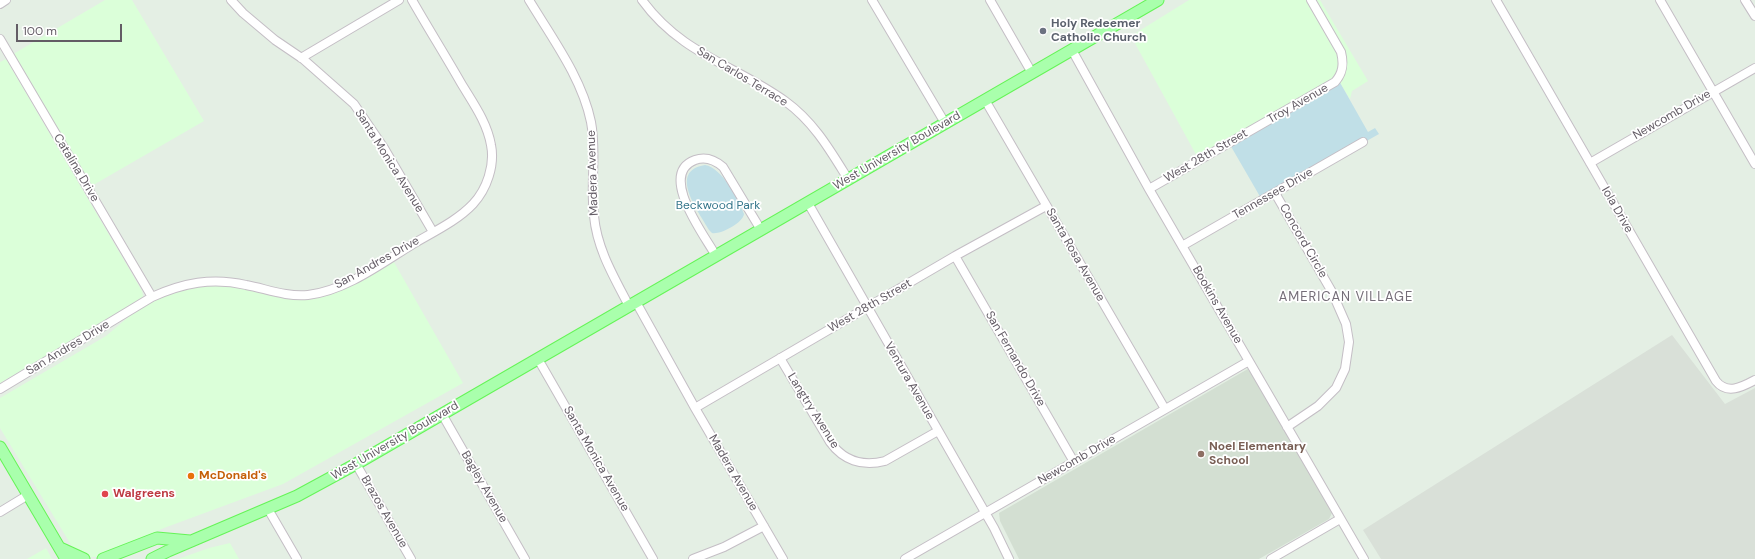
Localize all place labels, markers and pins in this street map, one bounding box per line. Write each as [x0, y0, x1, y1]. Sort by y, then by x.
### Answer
place label: Holy Redeemer Catholic Church [1051, 17, 1147, 45]
marker: Holy Redeemer Catholic Church [1038, 26, 1048, 36]
place label: Noel Elementary School [1209, 440, 1306, 468]
marker: Noel Elementary School [1196, 449, 1206, 459]
place label: McDonald's [199, 469, 267, 483]
marker: McDonald's [186, 471, 196, 481]
place label: Walgreens [113, 487, 175, 501]
marker: Walgreens [100, 489, 110, 499]

